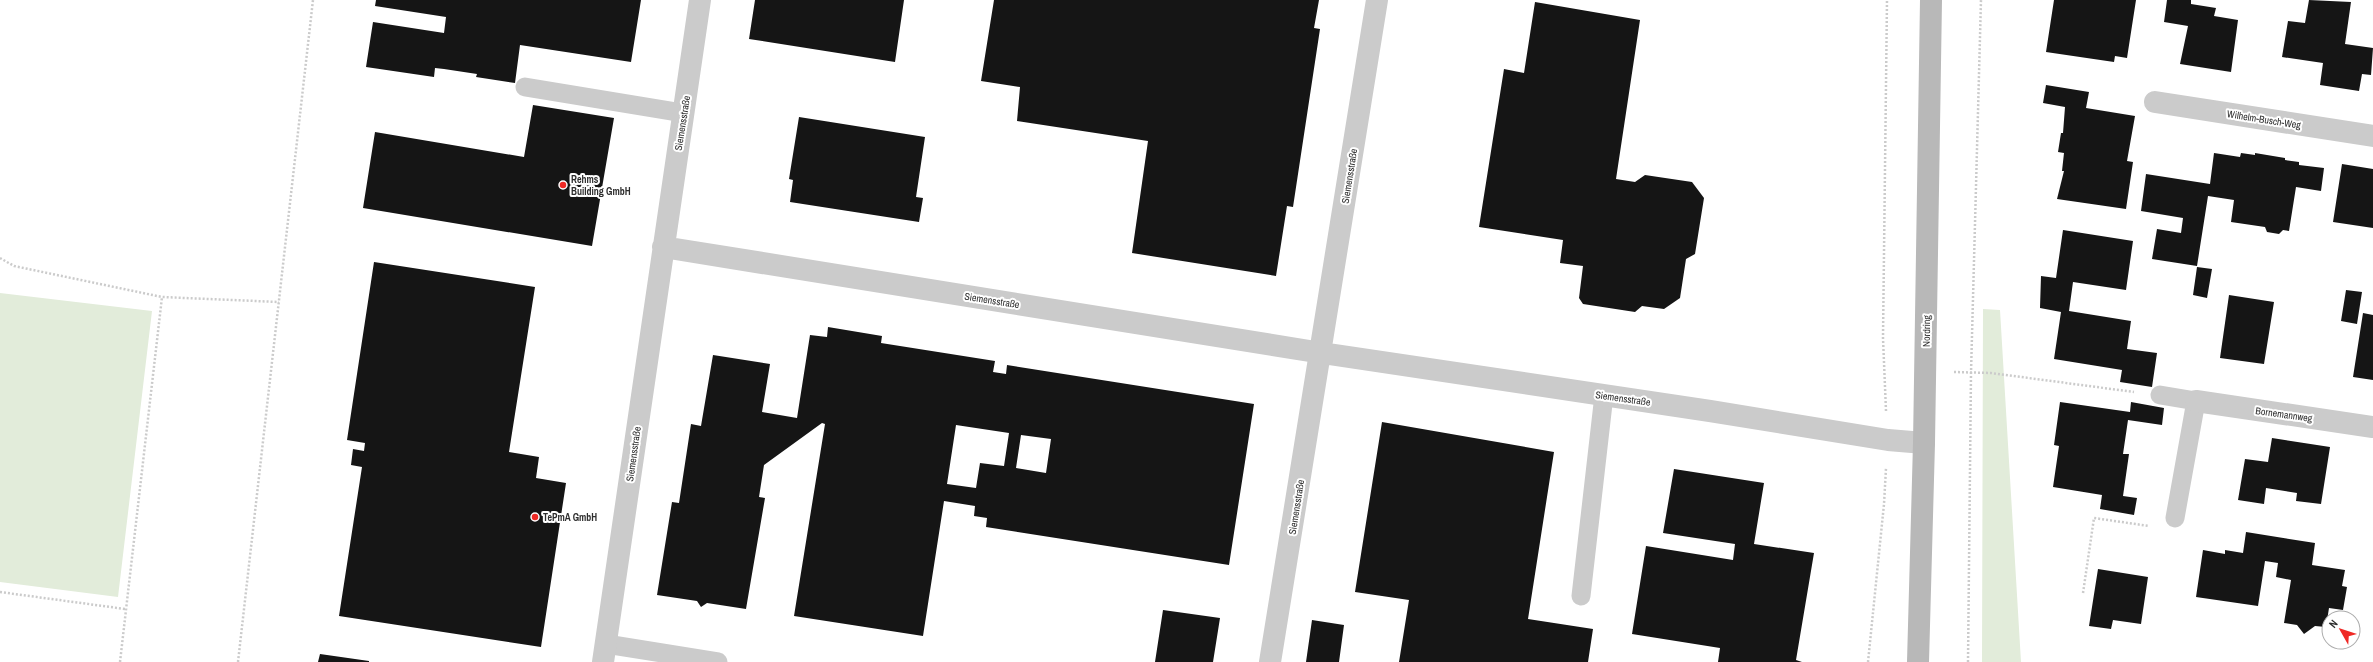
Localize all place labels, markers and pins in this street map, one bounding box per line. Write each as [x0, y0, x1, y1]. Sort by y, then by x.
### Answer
place label: Rehms Building GmbH [571, 173, 631, 198]
marker: Rehms Building GmbH [558, 180, 568, 190]
place label: TePmA GmbH [543, 511, 597, 524]
marker: TePmA GmbH [530, 512, 540, 522]

